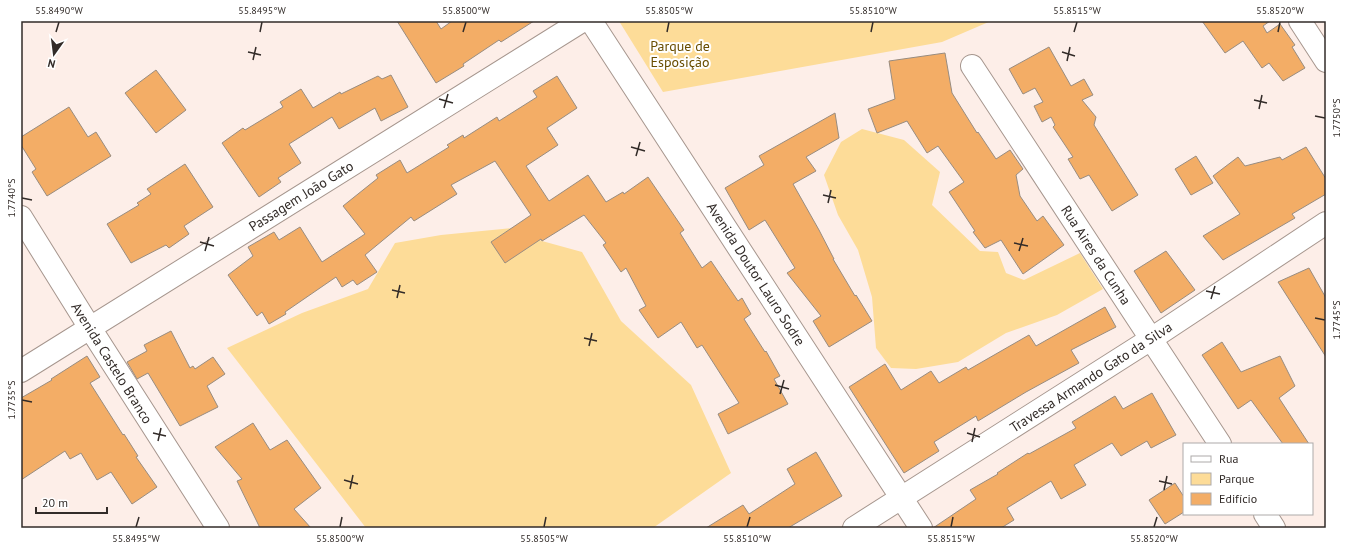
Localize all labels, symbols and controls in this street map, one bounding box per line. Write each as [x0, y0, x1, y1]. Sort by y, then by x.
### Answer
text: 55.8490°W [35, 4, 83, 17]
text: 55.8495°W [238, 4, 286, 17]
text: 55.8500°W [442, 4, 490, 17]
text: 55.8505°W [645, 4, 693, 17]
text: 55.8510°W [849, 4, 897, 17]
text: 55.8515°W [1053, 4, 1101, 17]
text: 55.8520°W [1256, 4, 1304, 17]
north arrow [34, 34, 74, 74]
park label: Parque de Esposição [650, 37, 710, 71]
text: N [46, 56, 57, 71]
text: 1.7750°S [1330, 99, 1343, 137]
street label: Passagem João Gato [245, 157, 357, 235]
text: 1.7740°S [5, 179, 18, 217]
street label: Avenida Doutor Lauro Sodre [703, 199, 809, 349]
street label: Rua Aires da Cunha [1057, 202, 1135, 308]
street label: Avenida Castelo Branco [67, 299, 157, 427]
text: 1.7745°S [1330, 301, 1343, 339]
street label: Travessa Armando Gato da Silva [1006, 318, 1176, 436]
text: 1.7735°S [5, 381, 18, 419]
legend [1183, 443, 1313, 515]
text: Rua [1219, 451, 1238, 466]
text: Parque [1219, 471, 1254, 486]
scale bar [36, 489, 107, 515]
text: Edifício [1219, 491, 1257, 506]
text: 20 m [42, 495, 68, 510]
text: 55.8495°W [112, 532, 160, 545]
text: 55.8500°W [316, 532, 364, 545]
text: 55.8505°W [520, 532, 568, 545]
text: 55.8510°W [723, 532, 771, 545]
text: 55.8515°W [927, 532, 975, 545]
text: 55.8520°W [1130, 532, 1178, 545]

